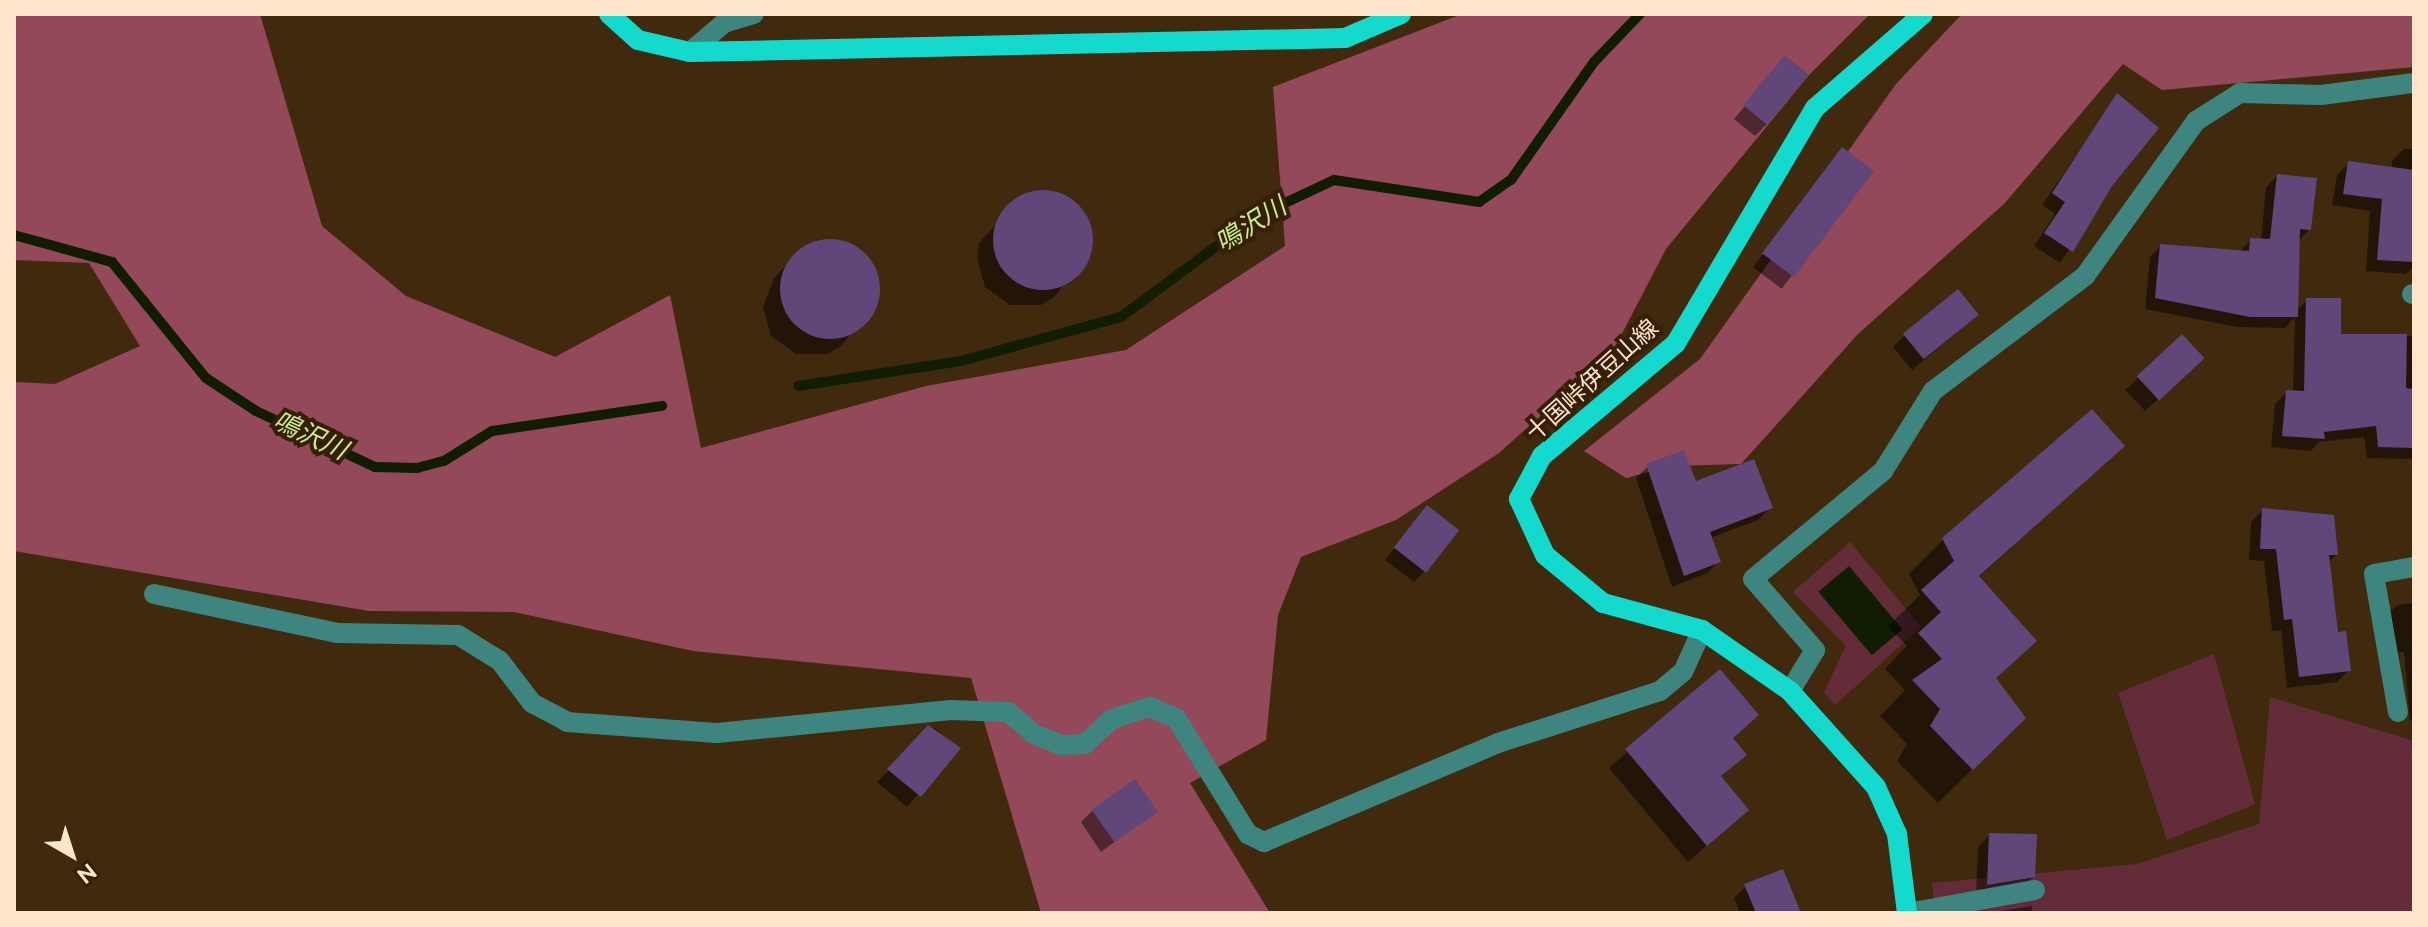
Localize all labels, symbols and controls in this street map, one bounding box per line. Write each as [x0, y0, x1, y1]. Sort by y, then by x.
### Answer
water label: 鳴沢川 [1210, 191, 1292, 259]
street label: 十国峠伊豆山線 [1520, 313, 1664, 447]
water label: 鳴沢川 [268, 405, 352, 467]
north arrow [32, 815, 112, 895]
text: N [72, 858, 102, 889]

